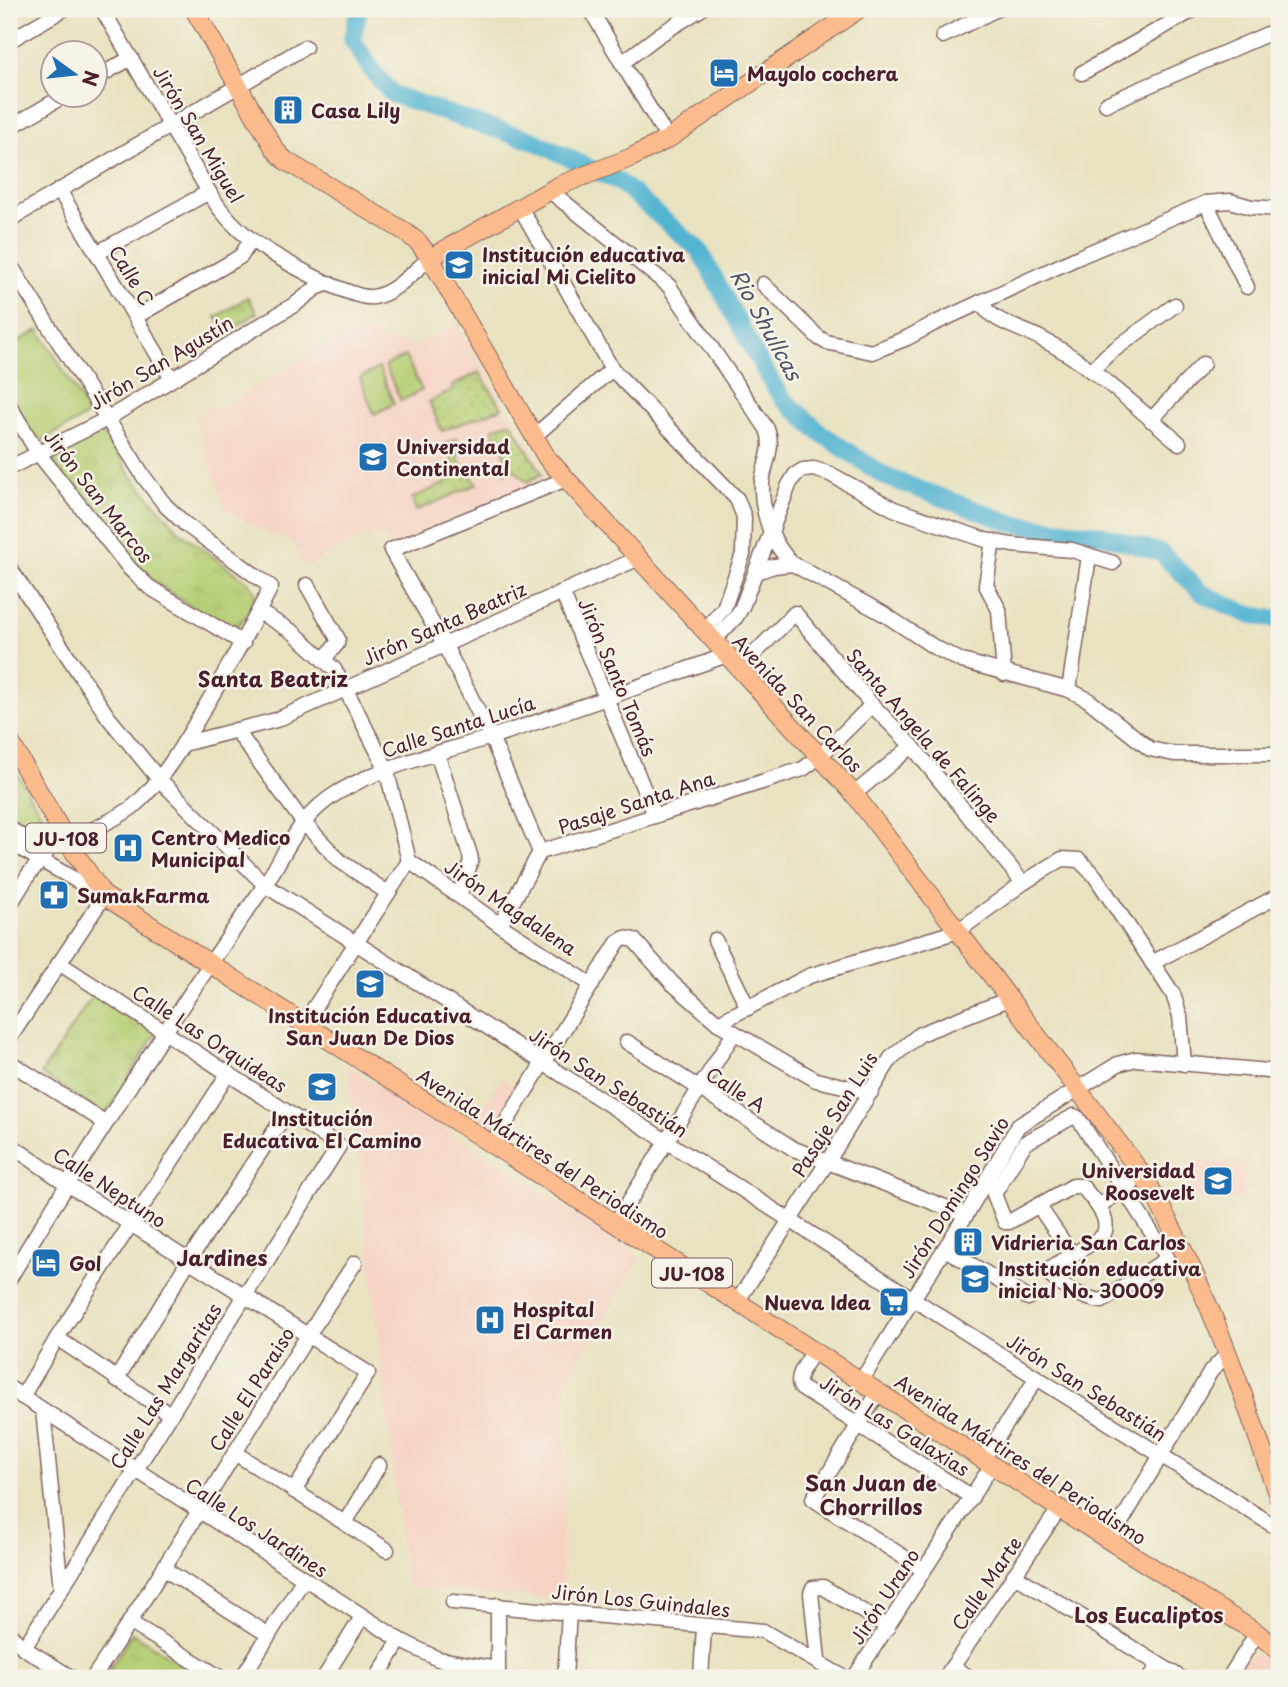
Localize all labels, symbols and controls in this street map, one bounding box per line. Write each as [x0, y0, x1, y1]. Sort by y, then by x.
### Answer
north arrow [38, 38, 108, 108]
hotel icon: Mayolo cochera [707, 56, 741, 90]
place label: Mayolo cochera [747, 59, 898, 87]
street label: Jirón San Miguel [147, 60, 251, 208]
text: N [76, 68, 107, 90]
building icon: Casa Lily [271, 93, 305, 127]
place label: Casa Lily [311, 96, 400, 124]
street label: Calle C [103, 239, 161, 311]
place label: Institución educativa inicial Mi Cielito [482, 240, 685, 290]
school or university icon: Institución educativa inicial Mi Cielito [442, 248, 476, 282]
water label: Rio Shullcas [723, 263, 812, 387]
street label: Jirón San Agustín [84, 308, 238, 416]
street label: Jirón San Marcos [38, 423, 160, 569]
place label: Universidad Continental [396, 432, 510, 482]
school or university icon: Universidad Continental [356, 440, 390, 474]
street label: Jirón Santa Beatriz [358, 574, 530, 672]
street label: Jirón Santo Tomás [572, 594, 664, 761]
street label: Avenida San Carlos [727, 628, 869, 778]
street label: Santa Angela de Falinge [840, 642, 1008, 828]
district label: Santa Beatriz [198, 662, 348, 694]
street label: Calle Santa Lucía [378, 688, 538, 764]
street label: Pasaje Santa Ana [554, 763, 718, 840]
place label: Centro Medico Municipal [151, 823, 290, 873]
road number: JU-108 [26, 824, 106, 852]
hospital icon: Centro Medico Municipal [111, 831, 145, 865]
street label: Jirón Magdalena [439, 852, 583, 962]
pharmacy icon: SumakFarma [37, 878, 71, 912]
place label: SumakFarma [77, 881, 209, 909]
school or university icon: Institución Educativa San Juan De Dios [353, 967, 387, 1001]
street label: Calle Las Orquideas [127, 977, 293, 1099]
place label: Institución Educativa San Juan De Dios [268, 1001, 472, 1051]
street label: Jirón San Sebastián [524, 1020, 694, 1144]
street label: Pasaje San Luis [784, 1046, 884, 1182]
street label: Calle A [701, 1059, 771, 1119]
street label: Avenida Mártires del Periodismo [412, 1061, 674, 1245]
school or university icon: Institución Educativa El Camino [305, 1070, 339, 1104]
place label: Institución Educativa El Camino [223, 1104, 421, 1154]
street label: Jirón Domingo Savio [893, 1111, 1015, 1283]
street label: Calle Neptuno [48, 1140, 172, 1234]
place label: Universidad Roosevelt [1081, 1156, 1195, 1206]
school or university icon: Universidad Roosevelt [1201, 1164, 1235, 1198]
building icon: Vidrieria San Carlos [951, 1225, 985, 1259]
place label: Vidrieria San Carlos [991, 1228, 1186, 1256]
district label: Jardines [176, 1241, 268, 1273]
hotel icon: Gol [29, 1246, 63, 1280]
place label: Gol [69, 1249, 101, 1277]
place label: Institución educativa inicial No. 30009 [998, 1254, 1201, 1304]
road number: JU-108 [652, 1258, 732, 1288]
school or university icon: Institución educativa inicial No. 30009 [958, 1262, 992, 1296]
supermarket icon: Nueva Idea [877, 1285, 911, 1319]
place label: Nueva Idea [764, 1288, 871, 1316]
place label: Hospital El Carmen [513, 1295, 612, 1345]
street label: Calle Las Margaritas [102, 1297, 228, 1475]
hospital icon: Hospital El Carmen [473, 1303, 507, 1337]
street label: Calle El Paraiso [202, 1321, 300, 1457]
street label: Jirón San Sebastián [1002, 1326, 1172, 1448]
street label: Avenida Mártires del Periodismo [890, 1367, 1152, 1551]
street label: Jirón Las Galaxias [815, 1368, 975, 1482]
district label: San Juan de Chorrillos [805, 1466, 937, 1522]
street label: Calle Los Jardines [180, 1470, 334, 1584]
street label: Calle Marte [944, 1530, 1028, 1636]
street label: Jirón Urano [843, 1543, 925, 1649]
street label: Jirón Los Guindales [550, 1577, 732, 1623]
district label: Los Eucaliptos [1074, 1598, 1224, 1630]

